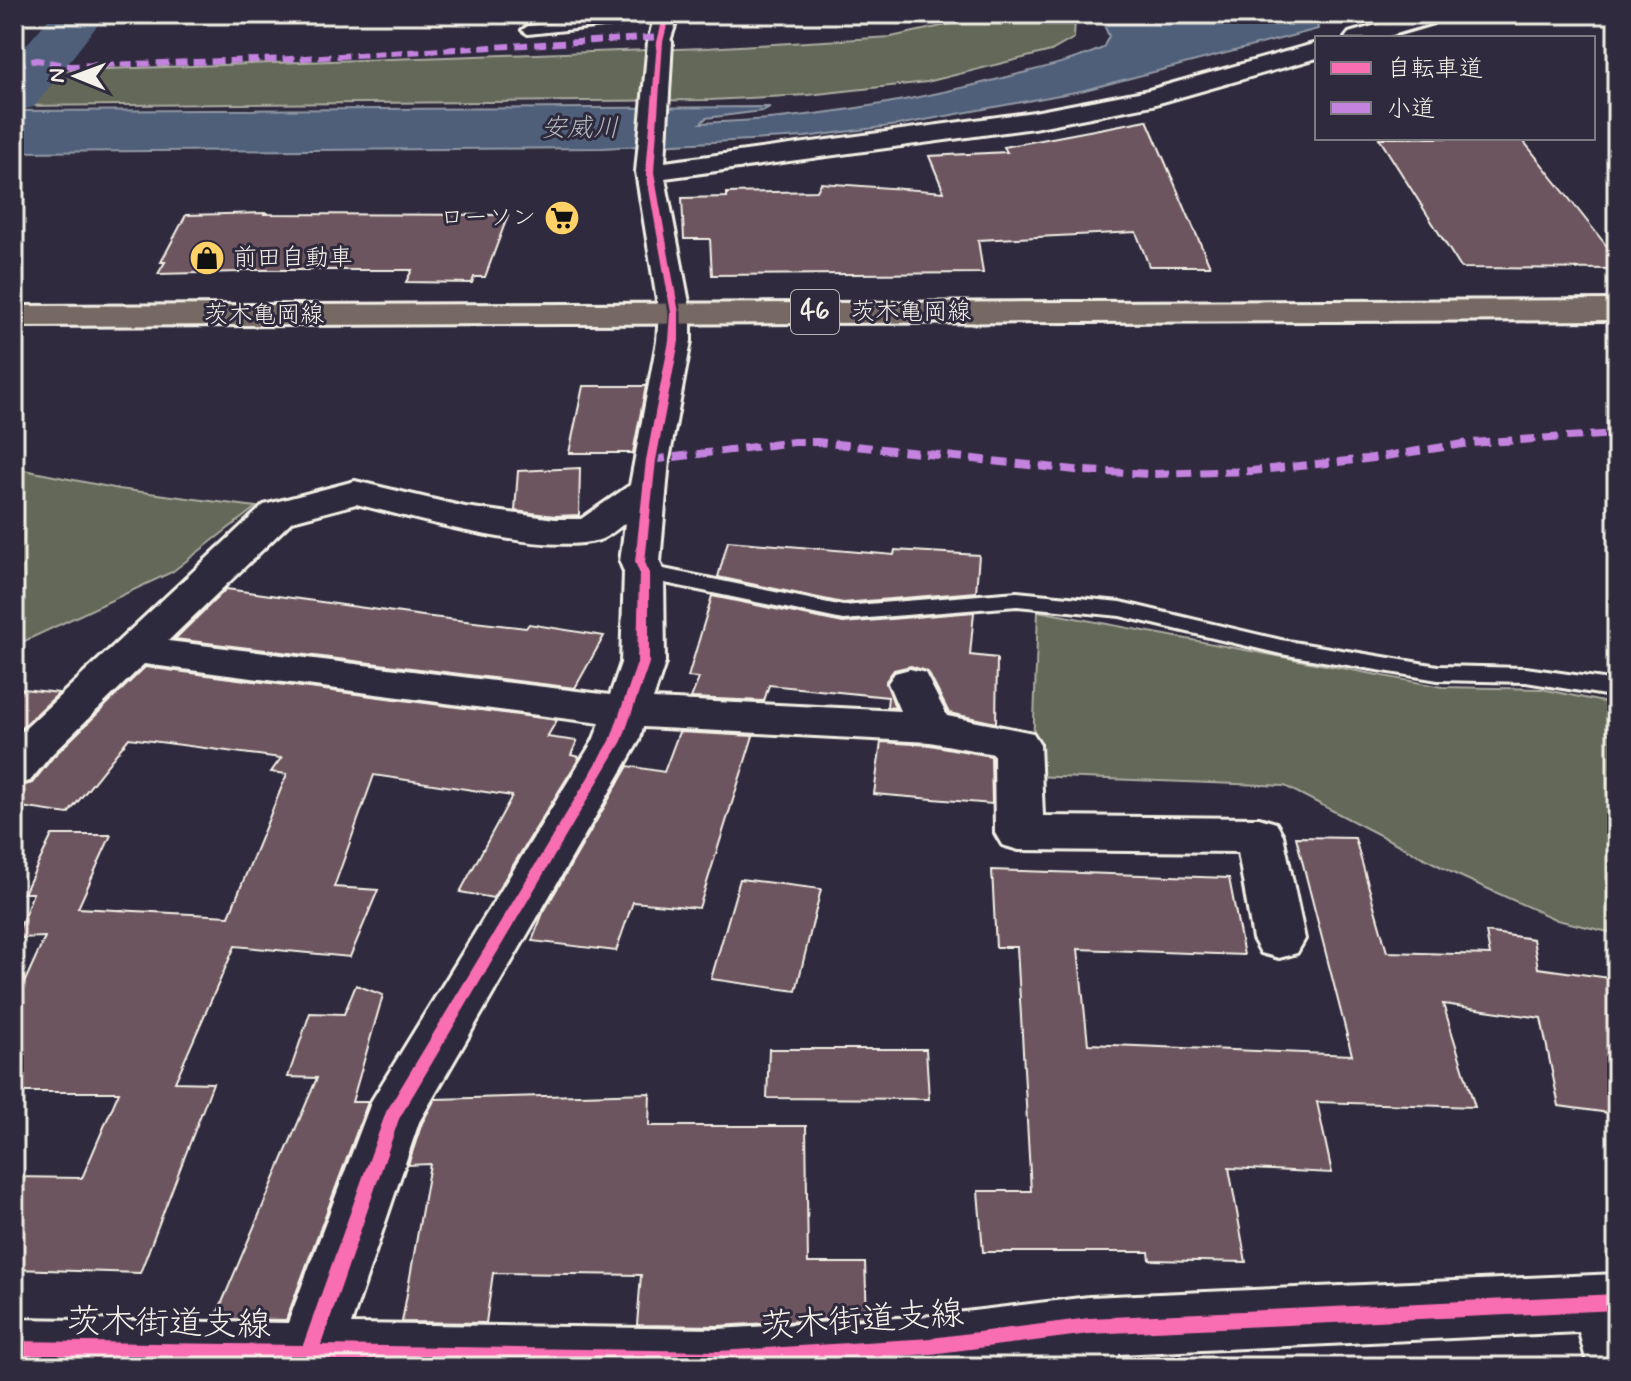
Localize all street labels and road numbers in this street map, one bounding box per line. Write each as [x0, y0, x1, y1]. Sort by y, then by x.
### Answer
road number: 46 [791, 290, 839, 334]
street label: 茨木亀岡線 [851, 297, 971, 328]
street label: 茨木亀岡線 [204, 300, 324, 331]
street label: 茨木街道支線 [759, 1291, 965, 1351]
street label: 茨木街道支線 [67, 1300, 271, 1348]

